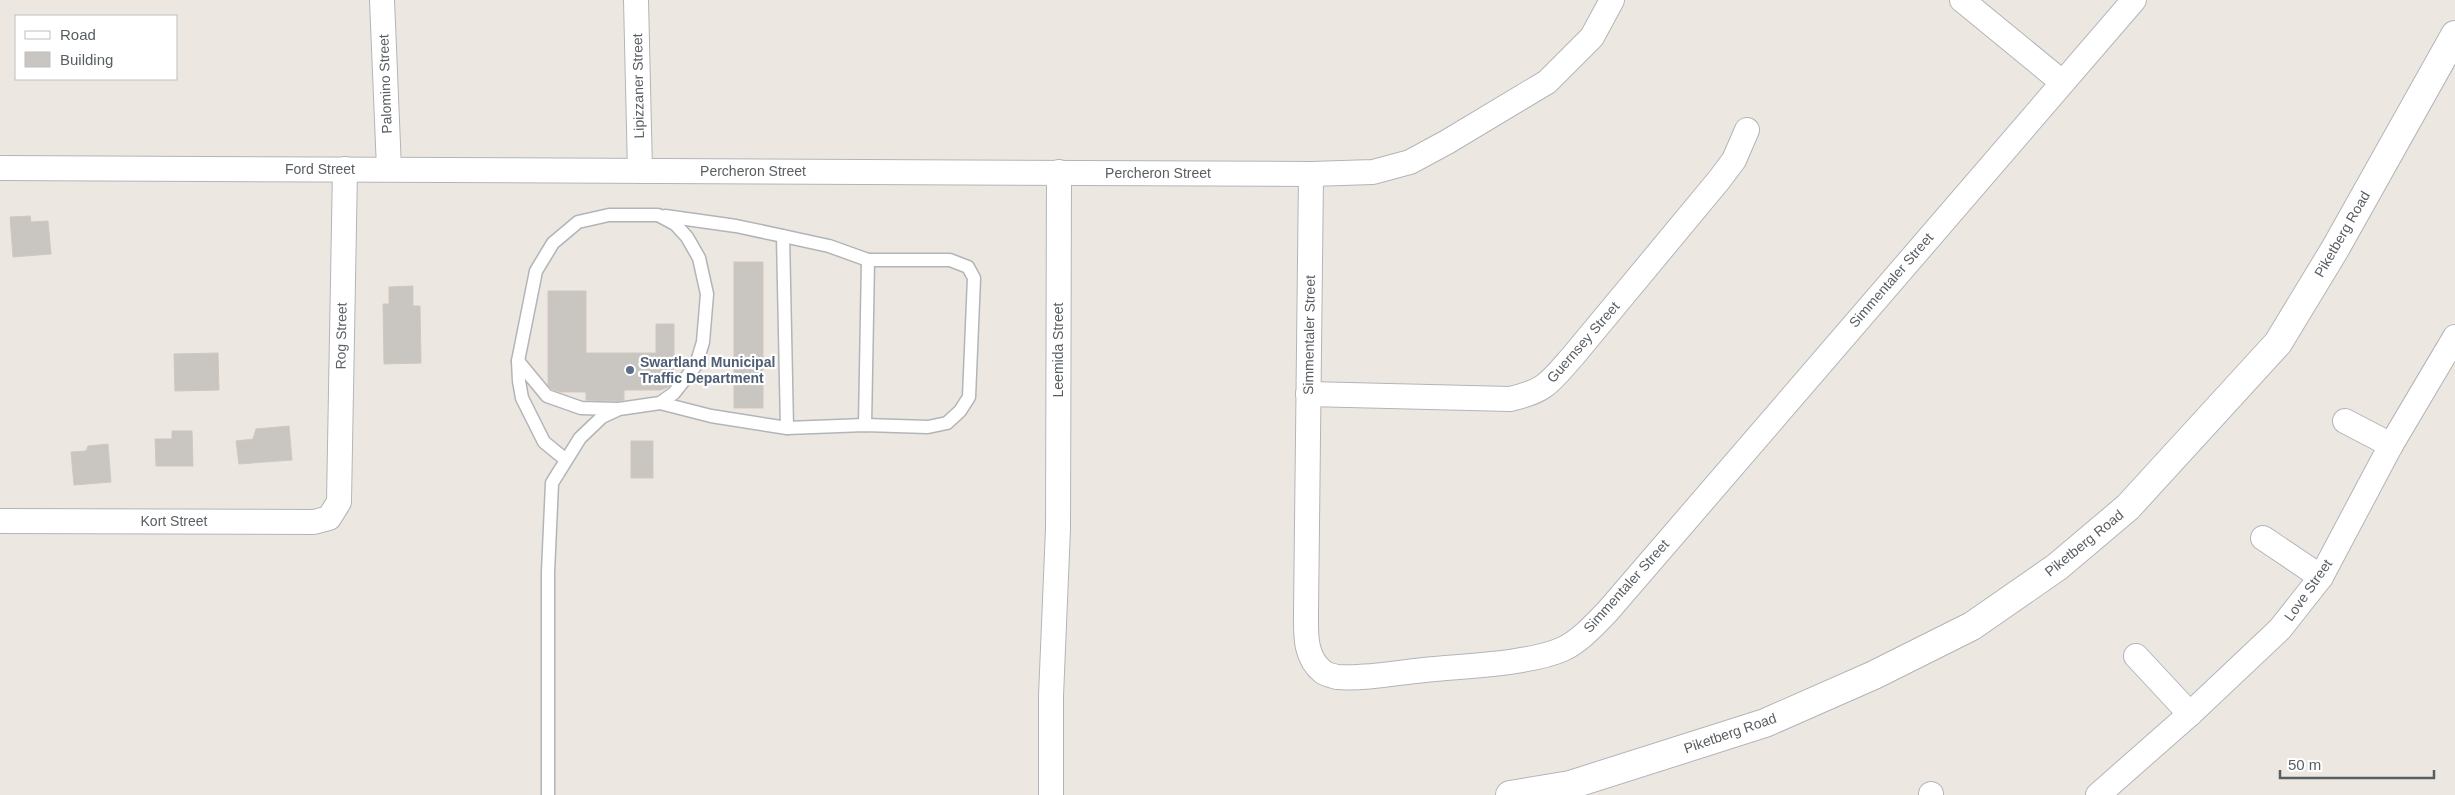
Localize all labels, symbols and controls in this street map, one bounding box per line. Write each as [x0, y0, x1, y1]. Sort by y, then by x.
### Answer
legend [15, 15, 178, 80]
text: Road [60, 26, 96, 43]
street label: Lipizzaner Street [629, 33, 647, 139]
street label: Palomino Street [375, 34, 395, 134]
text: Building [60, 51, 113, 68]
street label: Ford Street [285, 161, 355, 177]
street label: Percheron Street [700, 163, 806, 179]
street label: Percheron Street [1105, 165, 1211, 181]
street label: Piketberg Road [2311, 188, 2373, 280]
street label: Simmentaler Street [1846, 229, 1936, 330]
street label: Simmentaler Street [1300, 275, 1318, 395]
street label: Guernsey Street [1544, 298, 1623, 386]
street label: Rog Street [332, 302, 350, 370]
street label: Leemida Street [1050, 302, 1066, 397]
place label: Swartland Municipal Traffic Department [640, 354, 775, 386]
marker: Swartland Municipal Traffic Department [624, 364, 636, 376]
street label: Piketberg Road [2041, 506, 2127, 580]
street label: Kort Street [141, 513, 208, 529]
street label: Simmentaler Street [1580, 536, 1672, 636]
street label: Love Street [2281, 556, 2335, 624]
street label: Piketberg Road [1682, 710, 1778, 756]
scale bar [2280, 748, 2434, 780]
text: 50 m [2288, 756, 2321, 773]

